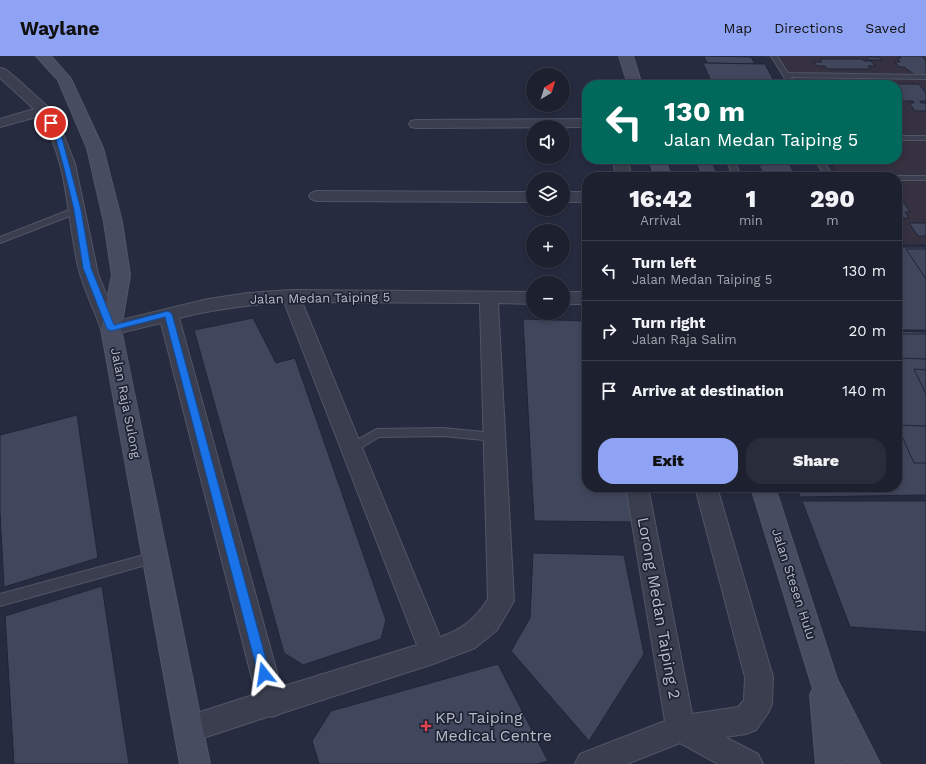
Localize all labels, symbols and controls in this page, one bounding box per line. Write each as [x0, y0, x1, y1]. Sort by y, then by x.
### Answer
text: Waylane [20, 17, 99, 40]
text: Map [724, 20, 752, 36]
text: Directions [774, 20, 843, 36]
text: Saved [865, 20, 906, 36]
north arrow [526, 68, 570, 112]
map controls [526, 68, 570, 320]
text: 130 m [664, 95, 745, 128]
icon: left [598, 96, 650, 148]
pin [34, 106, 68, 140]
icon: arrive [40, 112, 62, 134]
button: sound [526, 120, 570, 164]
text: Jalan Medan Taiping 5 [664, 129, 858, 150]
button: layers [526, 172, 570, 216]
text: 16:42 [629, 185, 692, 213]
text: 1 [746, 185, 756, 213]
text: 290 [810, 185, 855, 213]
text: Arrival [640, 213, 681, 228]
text: min [739, 213, 763, 228]
text: m [826, 213, 839, 228]
button: + [526, 224, 570, 268]
text: Turn left [632, 254, 696, 272]
icon: left [598, 260, 620, 282]
text: 130 m [843, 262, 886, 280]
text: Jalan Medan Taiping 5 [632, 272, 772, 287]
button: − [526, 276, 570, 320]
street label: Jalan Medan Taiping 5 [250, 289, 390, 307]
text: Turn right [632, 314, 705, 332]
icon: right [598, 320, 620, 342]
text: 20 m [849, 322, 886, 340]
text: Jalan Raja Salim [632, 332, 737, 347]
street label: Jalan Raja Sulong [108, 346, 144, 460]
icon: arrive [598, 380, 620, 402]
text: Arrive at destination [632, 382, 784, 400]
text: 140 m [842, 382, 886, 400]
button: Exit [598, 438, 738, 484]
button: Share [746, 438, 886, 484]
street label: Lorong Medan Taiping 2 [634, 516, 684, 700]
street label: Jalan Stesen Hulu [769, 527, 819, 641]
position arrow [243, 653, 285, 695]
place label: KPJ Taiping Medical Centre [435, 708, 552, 745]
marker: KPJ Taiping Medical Centre [420, 720, 432, 732]

